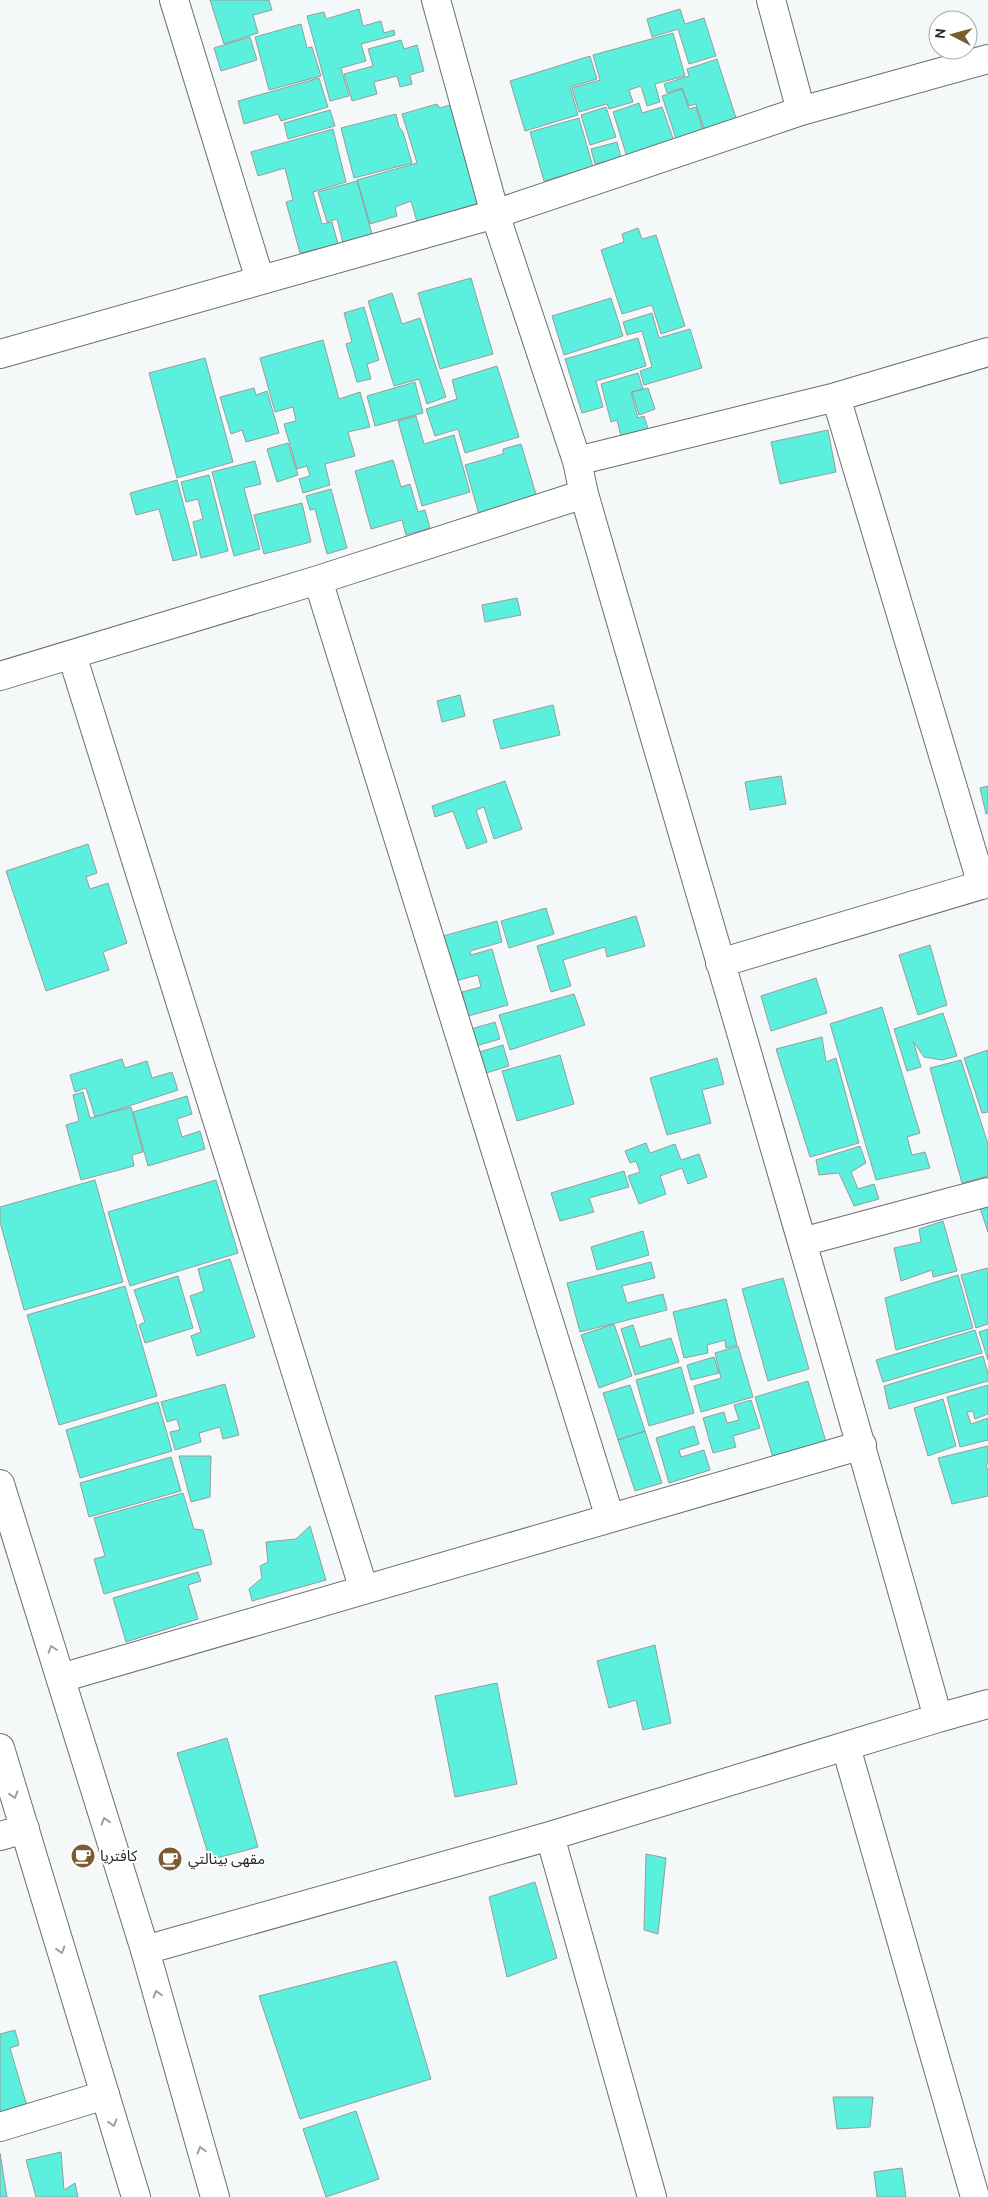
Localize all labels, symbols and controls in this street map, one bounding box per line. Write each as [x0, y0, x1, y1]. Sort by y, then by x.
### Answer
north arrow [928, 10, 978, 60]
text: N [932, 28, 949, 40]
one-way arrow [48, 1646, 58, 1654]
one-way arrow [9, 1790, 19, 1798]
one-way arrow [101, 1818, 111, 1826]
cafe icon: كافتريا [70, 1843, 96, 1869]
cafe icon: مقهى بينالتي [157, 1846, 183, 1872]
place label: كافتريا [100, 1847, 138, 1865]
place label: مقهى بينالتي [188, 1850, 265, 1870]
one-way arrow [56, 1946, 66, 1954]
one-way arrow [152, 1989, 163, 1998]
one-way arrow [108, 2118, 118, 2126]
one-way arrow [197, 2147, 207, 2155]

